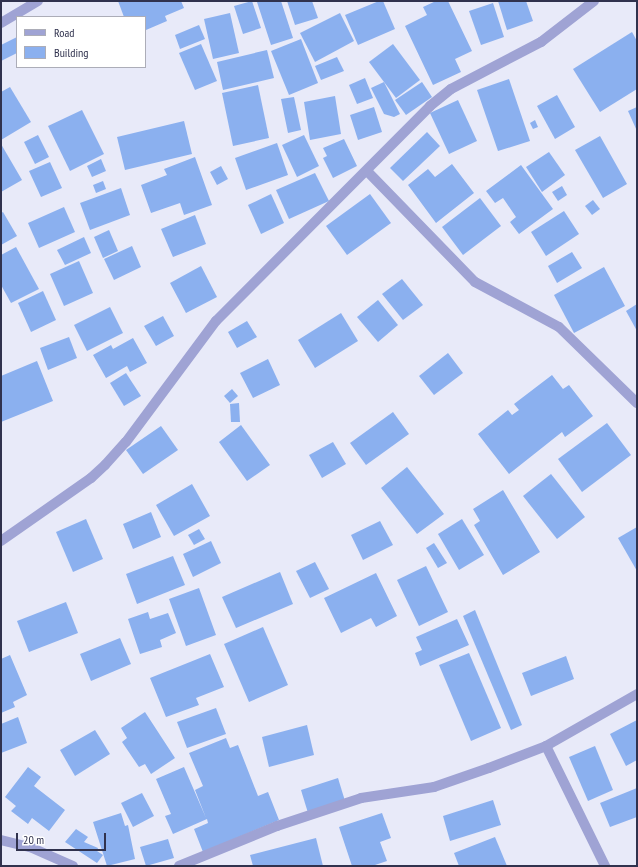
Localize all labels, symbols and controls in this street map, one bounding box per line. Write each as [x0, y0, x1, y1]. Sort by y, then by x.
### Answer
legend [16, 16, 146, 68]
text: Road [54, 25, 74, 40]
text: Building [54, 45, 89, 60]
scale bar [18, 825, 108, 851]
text: 20 m [23, 832, 44, 847]

